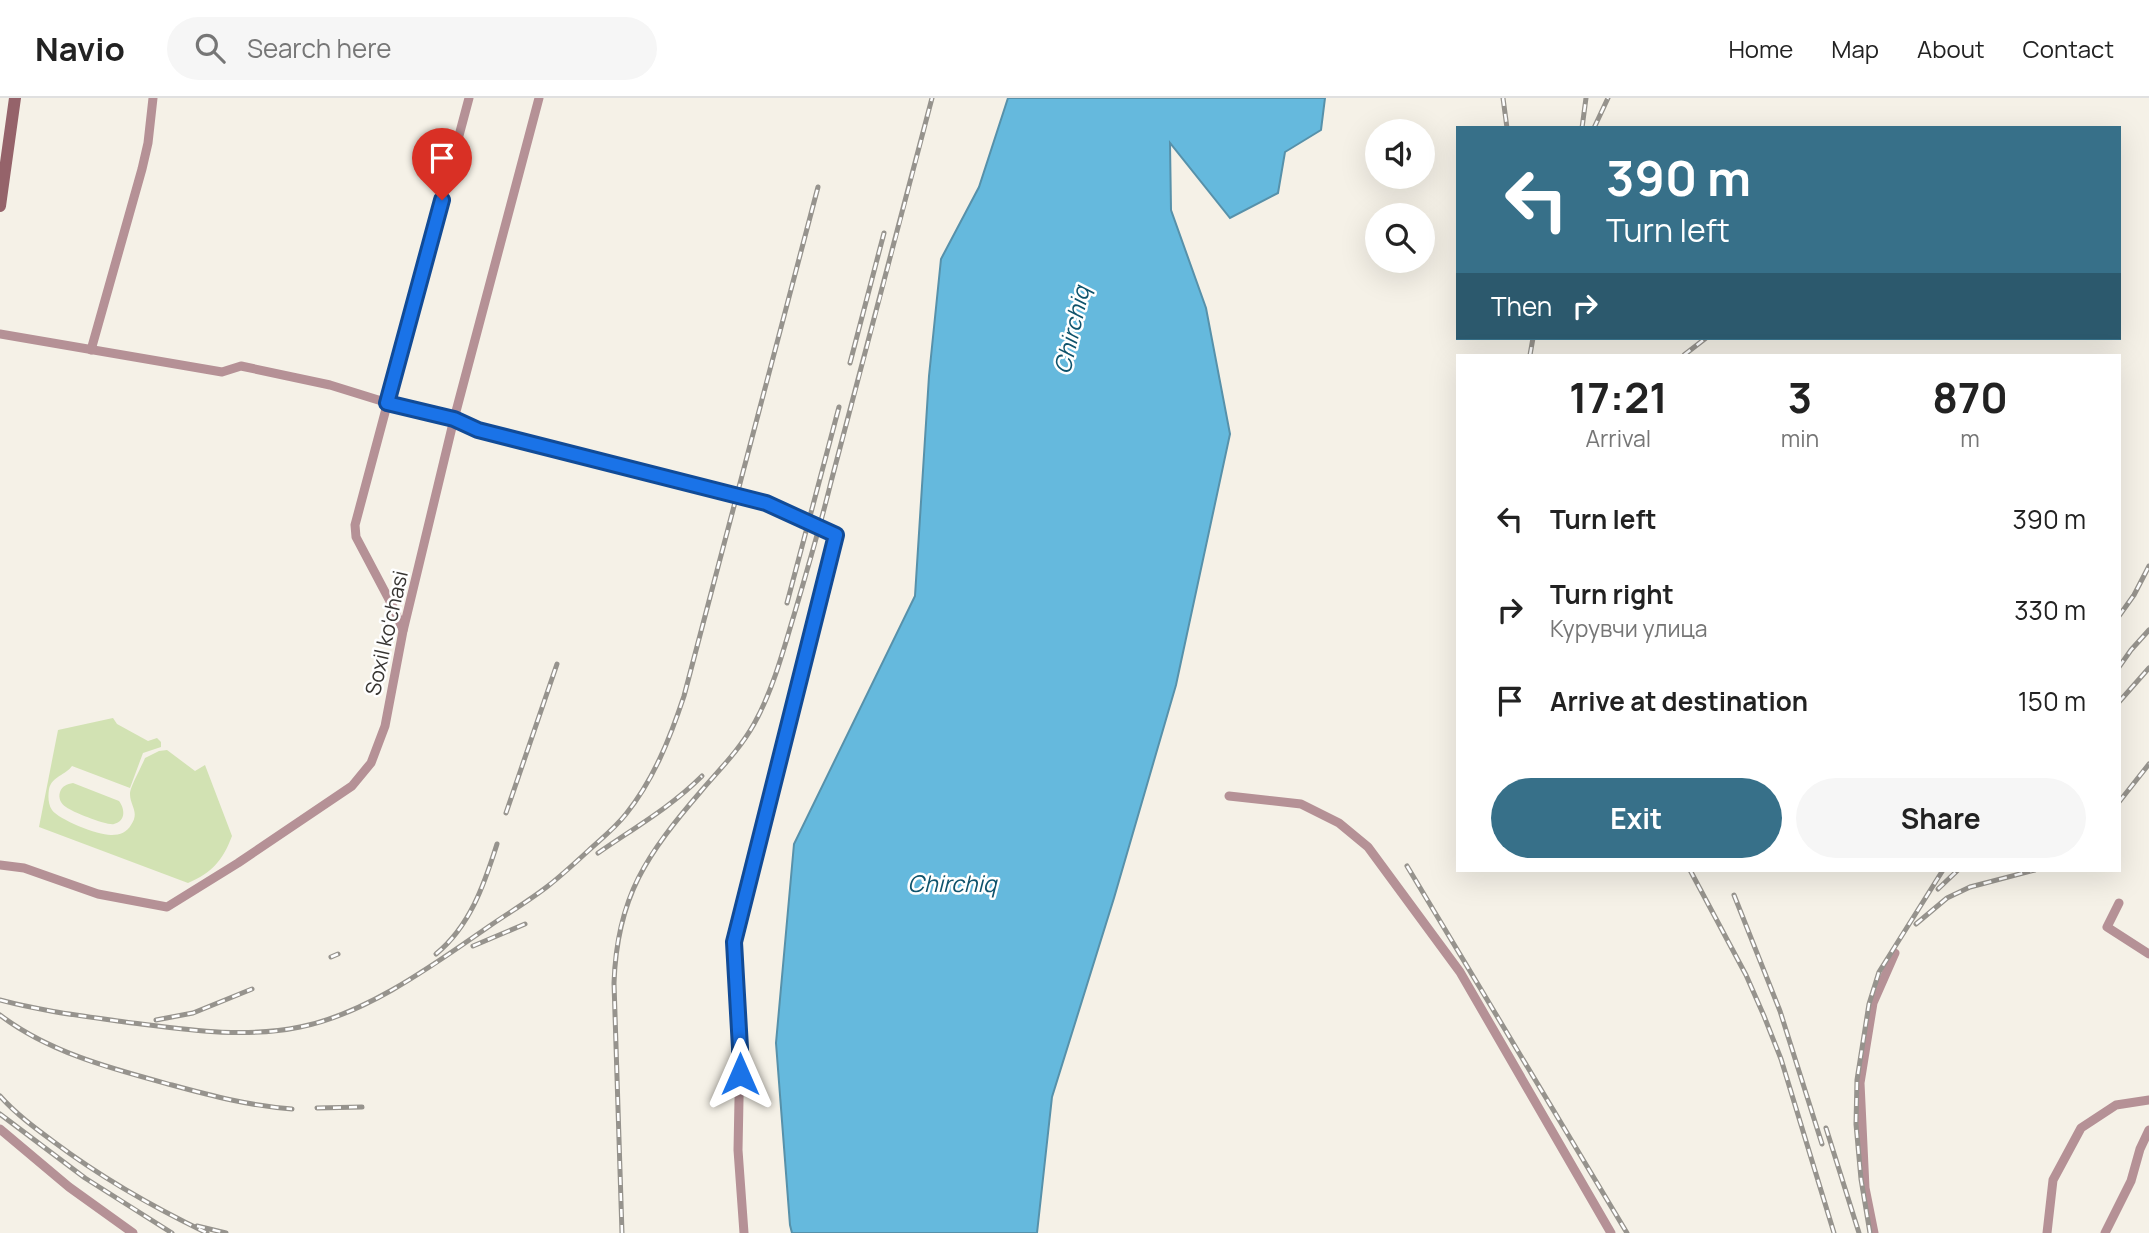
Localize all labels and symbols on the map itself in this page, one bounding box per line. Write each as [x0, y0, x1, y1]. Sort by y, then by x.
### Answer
pin [412, 128, 472, 200]
water label: Chirchiq [1045, 281, 1097, 377]
street label: Soxil ko'chasi [358, 568, 414, 698]
water label: Chirchiq [908, 867, 999, 899]
position arrow [703, 1037, 777, 1111]

